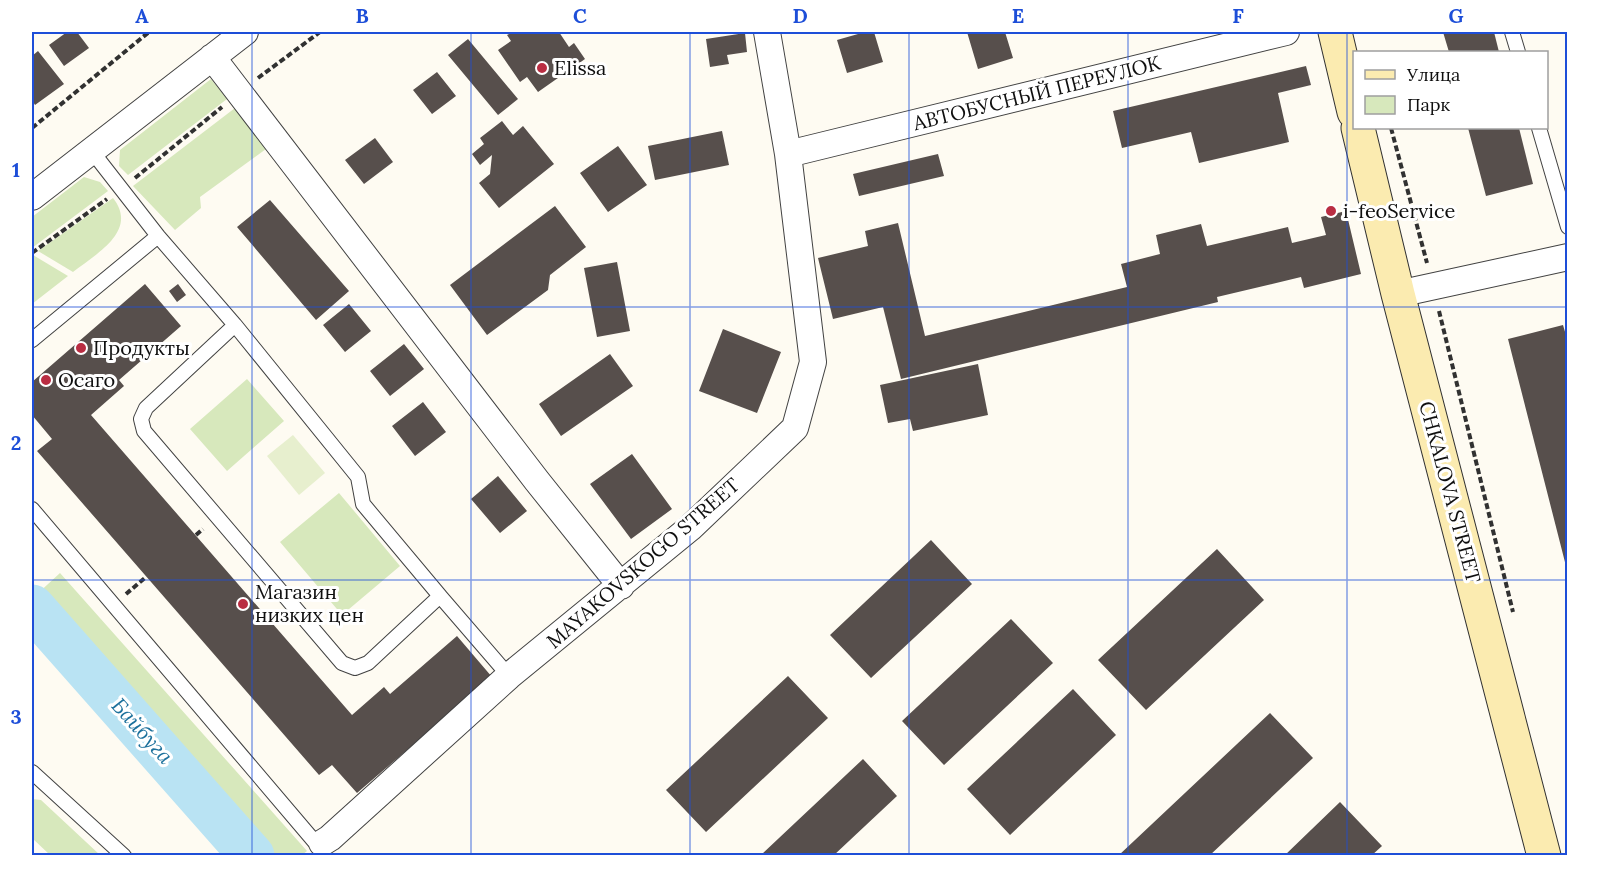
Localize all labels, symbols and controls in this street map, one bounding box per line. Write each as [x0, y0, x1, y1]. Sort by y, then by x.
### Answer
text: A [135, 3, 149, 28]
text: B [355, 3, 369, 28]
text: C [573, 3, 587, 28]
text: D [792, 3, 808, 28]
text: E [1012, 3, 1024, 28]
text: F [1232, 3, 1244, 28]
text: G [1448, 3, 1464, 28]
street label: АВТОБУСНЫЙ ПЕРЕУЛОК [909, 50, 1164, 136]
legend [1353, 51, 1548, 129]
place label: Elissa [554, 55, 606, 80]
marker: Elissa [535, 61, 549, 75]
text: Улица [1406, 63, 1460, 86]
text: Парк [1407, 93, 1451, 116]
text: 1 [12, 157, 20, 182]
place label: i-feoService [1343, 198, 1455, 223]
marker: i-feoService [1324, 204, 1338, 218]
place label: Продукты [93, 335, 190, 360]
marker: Продукты [74, 341, 88, 355]
place label: Осаго [58, 367, 115, 392]
marker: Осаго [39, 373, 53, 387]
street label: CHKALOVA STREET [1414, 398, 1487, 586]
text: 2 [11, 430, 21, 455]
street label: MAYAKOVSKOGO STREET [541, 472, 744, 653]
place label: Магазин низких цен [255, 579, 364, 627]
marker: Магазин низких цен [236, 597, 250, 611]
water label: Байбуга [106, 692, 179, 770]
text: 3 [10, 704, 22, 729]

